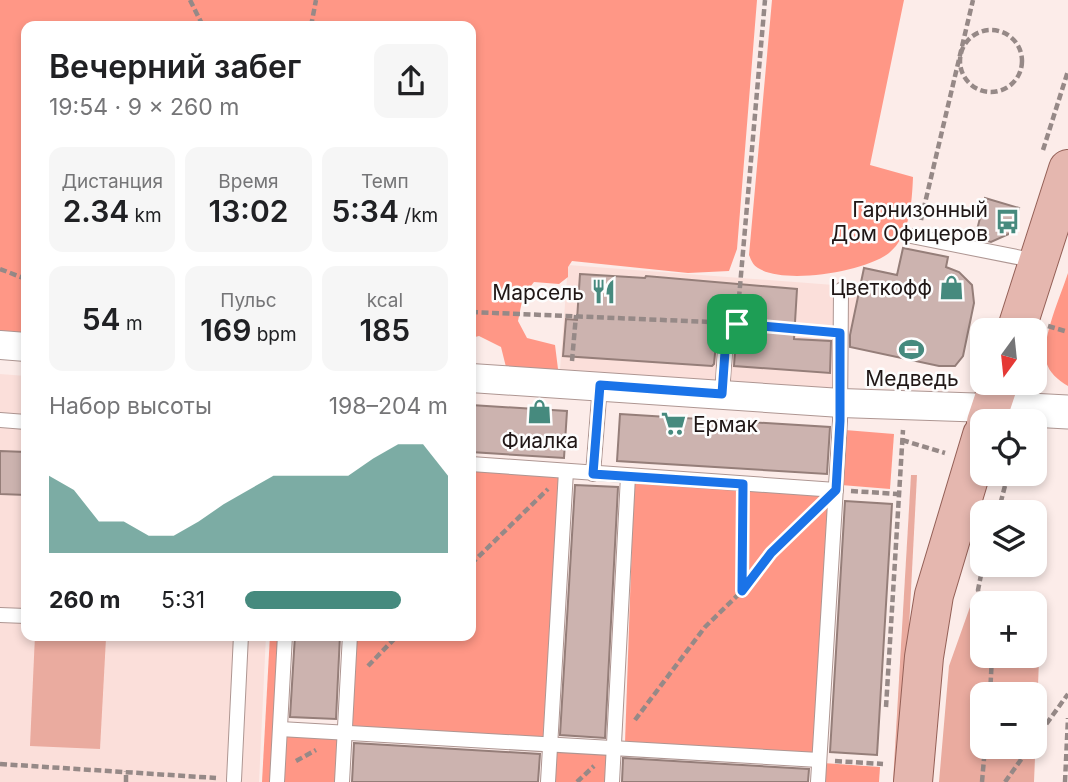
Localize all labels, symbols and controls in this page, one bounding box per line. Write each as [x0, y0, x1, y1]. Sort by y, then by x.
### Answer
button: share [374, 44, 448, 118]
text: Вечерний забег [49, 47, 301, 86]
text: 19:54 · 9 × 260 m [49, 93, 239, 121]
text: Дистанция [61, 170, 163, 193]
text: Время [218, 170, 279, 193]
text: Темп [361, 170, 409, 193]
text: 2.34 [63, 193, 129, 229]
text: 13:02 [209, 193, 288, 229]
text: 5:34 [331, 193, 399, 229]
place label: Гарнизонный Дом Офицеров [831, 197, 988, 246]
text: km [129, 204, 162, 227]
text: /km [399, 204, 438, 227]
bus stop icon: Гарнизонный Дом Офицеров [994, 207, 1022, 235]
shop icon: Цветкофф [938, 273, 966, 301]
place label: Цветкофф [830, 275, 932, 300]
restaurant icon: Марсель [590, 278, 618, 306]
place label: Марсель [492, 280, 584, 305]
text: Пульс [220, 289, 277, 312]
text: kcal [367, 289, 403, 312]
pin [707, 294, 767, 354]
text: 54 [82, 301, 121, 337]
icon: arrive [718, 305, 756, 343]
text: m [121, 312, 143, 335]
text: 169 [200, 312, 251, 348]
text: 185 [359, 312, 410, 348]
north arrow [970, 318, 1046, 396]
map controls [970, 318, 1047, 759]
text: bpm [251, 323, 297, 346]
sports icon: Медведь [898, 335, 926, 363]
place label: Медведь [865, 366, 959, 391]
text: Набор высоты [49, 392, 212, 420]
text: 198–204 m [329, 392, 448, 420]
shop icon: Фиалка [526, 397, 554, 425]
button: locate [970, 409, 1047, 486]
supermarket icon: Ермак [659, 410, 687, 438]
place label: Ермак [693, 412, 758, 437]
place label: Фиалка [502, 428, 578, 453]
button: layers [970, 500, 1047, 577]
text: 260 m [49, 586, 120, 614]
text: 5:31 [161, 586, 205, 614]
button: + [970, 591, 1047, 668]
button: − [970, 682, 1047, 759]

